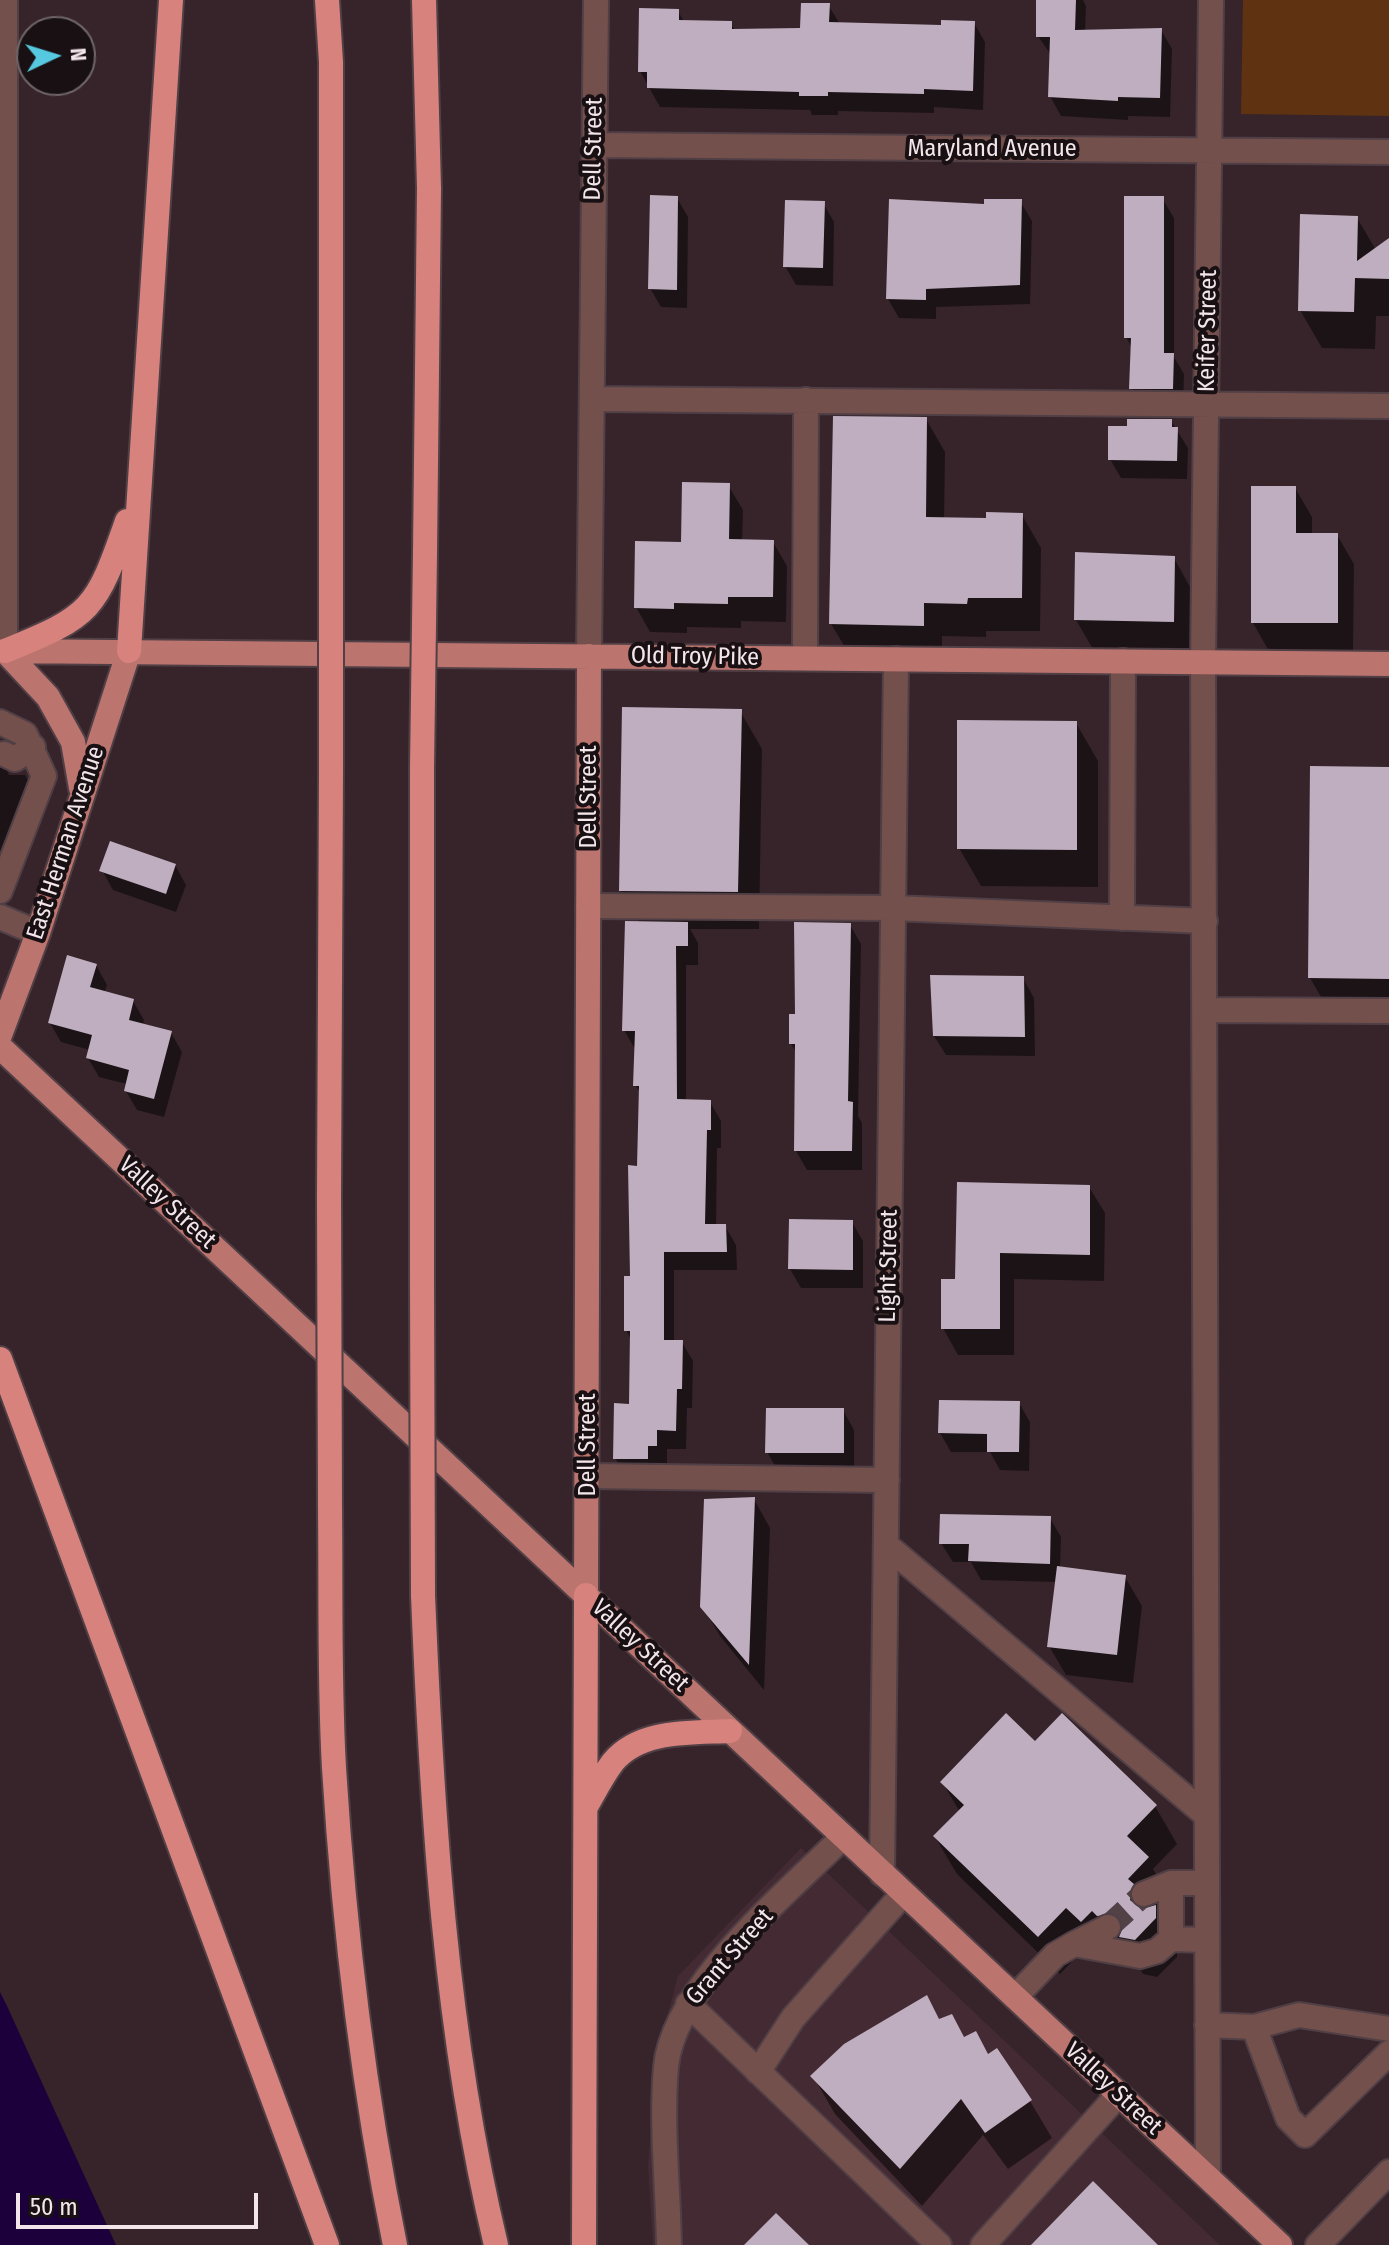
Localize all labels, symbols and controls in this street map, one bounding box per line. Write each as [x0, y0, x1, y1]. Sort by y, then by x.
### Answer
north arrow [16, 16, 96, 96]
text: N [65, 47, 92, 62]
street label: Dell Street [579, 97, 609, 201]
street label: Maryland Avenue [907, 135, 1077, 163]
street label: Keifer Street [1193, 270, 1223, 392]
street label: Old Troy Pike [631, 641, 759, 673]
street label: East Herman Avenue [21, 743, 111, 943]
street label: Dell Street [575, 745, 603, 849]
street label: Valley Street [112, 1151, 222, 1255]
street label: Light Street [874, 1209, 904, 1323]
street label: Dell Street [574, 1393, 602, 1497]
street label: Valley Street [585, 1594, 695, 1698]
street label: Grant Street [680, 1903, 780, 2011]
street label: Valley Street [1058, 2037, 1168, 2141]
scale bar [20, 2177, 262, 2227]
text: 50 m [30, 2193, 78, 2221]

